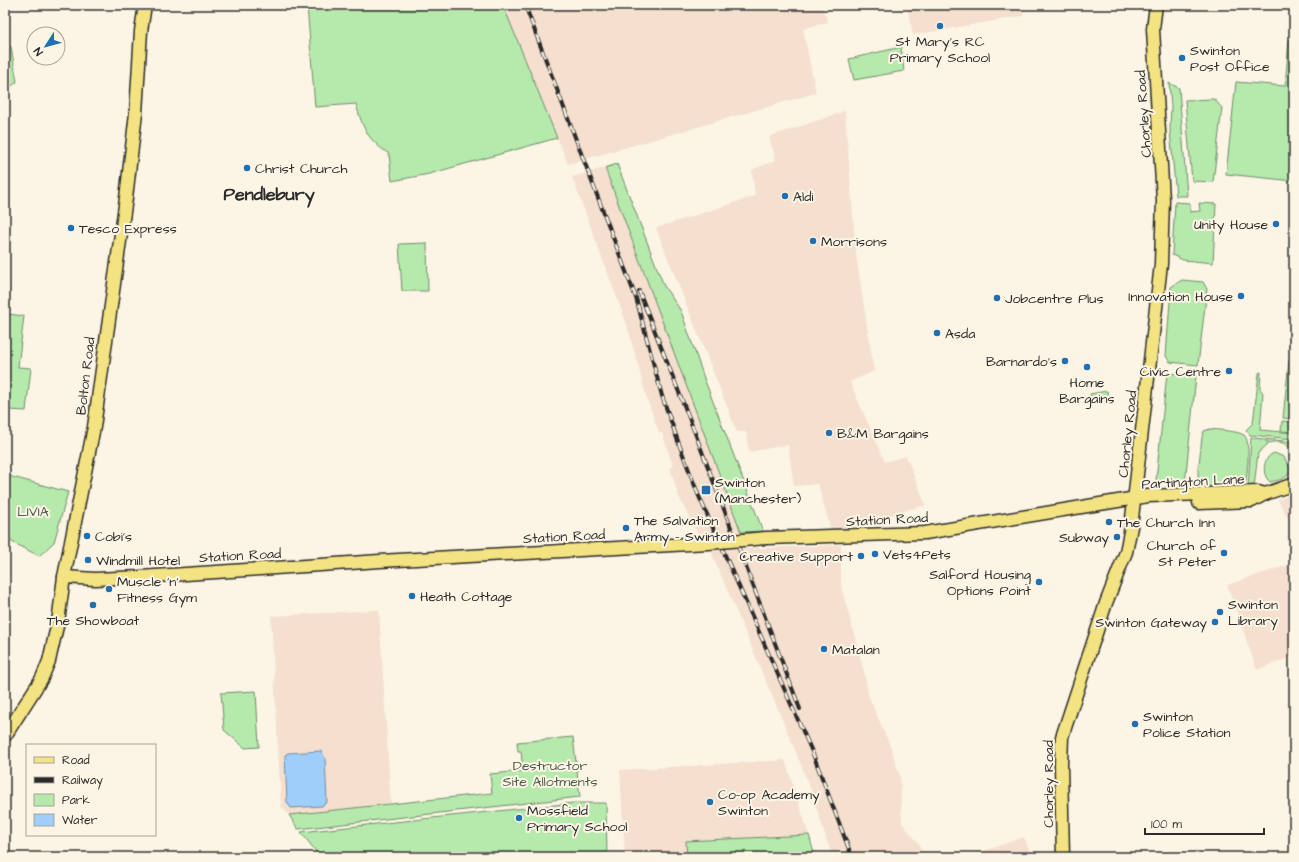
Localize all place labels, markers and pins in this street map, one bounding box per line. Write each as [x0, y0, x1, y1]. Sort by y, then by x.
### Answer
marker: St Mary's RC Primary School [935, 21, 945, 31]
place label: St Mary's RC Primary School [890, 32, 990, 68]
place label: Swinton Post Office [1190, 41, 1270, 77]
marker: Swinton Post Office [1177, 53, 1187, 63]
place label: Christ Church [255, 159, 348, 179]
marker: Christ Church [242, 163, 252, 173]
place label: Aldi [793, 187, 813, 207]
marker: Aldi [780, 191, 790, 201]
place label: Unity House [1194, 215, 1268, 235]
place label: Tesco Express [79, 219, 177, 239]
marker: Unity House [1271, 219, 1281, 229]
marker: Tesco Express [66, 223, 76, 233]
place label: Morrisons [821, 232, 887, 252]
marker: Morrisons [808, 236, 818, 246]
place label: Innovation House [1128, 287, 1233, 307]
place label: Jobcentre Plus [1005, 289, 1103, 309]
marker: Innovation House [1236, 291, 1246, 301]
marker: Jobcentre Plus [992, 293, 1002, 303]
place label: Asda [945, 324, 975, 344]
marker: Asda [932, 328, 942, 338]
place label: Barnardo's [986, 352, 1057, 372]
marker: Barnardo's [1060, 356, 1070, 366]
marker: Home Bargains [1082, 362, 1092, 372]
place label: Civic Centre [1140, 362, 1221, 382]
marker: Civic Centre [1224, 366, 1234, 376]
place label: Home Bargains [1059, 373, 1115, 409]
place label: B&M Bargains [837, 424, 929, 444]
marker: B&M Bargains [824, 428, 834, 438]
place label: Swinton (Manchester) [715, 473, 801, 509]
marker: Swinton (Manchester) [700, 484, 712, 496]
place label: The Salvation Army - Swinton [634, 511, 735, 547]
place label: The Church Inn [1117, 513, 1215, 533]
marker: The Church Inn [1104, 517, 1114, 527]
marker: The Salvation Army - Swinton [621, 523, 631, 533]
place label: Cobi's [95, 527, 132, 547]
place label: Subway [1059, 528, 1109, 548]
marker: Cobi's [82, 531, 92, 541]
marker: Subway [1112, 532, 1122, 542]
place label: Church of St Peter [1147, 536, 1217, 572]
place label: Vets4Pets [883, 545, 951, 565]
place label: Creative Support [739, 547, 853, 567]
marker: Church of St Peter [1219, 548, 1229, 558]
marker: Vets4Pets [870, 549, 880, 559]
place label: Windmill Hotel [96, 551, 180, 571]
marker: Creative Support [856, 551, 866, 561]
marker: Windmill Hotel [83, 555, 93, 565]
place label: Salford Housing Options Point [929, 565, 1031, 601]
place label: Muscle 'n' Fitness Gym [117, 572, 197, 608]
marker: Salford Housing Options Point [1034, 577, 1044, 587]
marker: Muscle 'n' Fitness Gym [104, 584, 114, 594]
place label: Heath Cottage [420, 587, 513, 607]
marker: Heath Cottage [407, 591, 417, 601]
place label: Swinton Library [1228, 595, 1278, 631]
marker: The Showboat [88, 600, 98, 610]
marker: Swinton Library [1215, 607, 1225, 617]
place label: The Showboat [47, 611, 140, 631]
place label: Swinton Gateway [1095, 613, 1207, 633]
marker: Swinton Gateway [1210, 617, 1220, 627]
place label: Matalan [832, 640, 880, 660]
marker: Matalan [819, 644, 829, 654]
place label: Swinton Police Station [1143, 707, 1231, 743]
marker: Swinton Police Station [1130, 719, 1140, 729]
place label: Co-op Academy Swinton [718, 785, 820, 821]
marker: Co-op Academy Swinton [705, 797, 715, 807]
place label: Mossfield Primary School [527, 801, 628, 837]
marker: Mossfield Primary School [514, 813, 524, 823]

